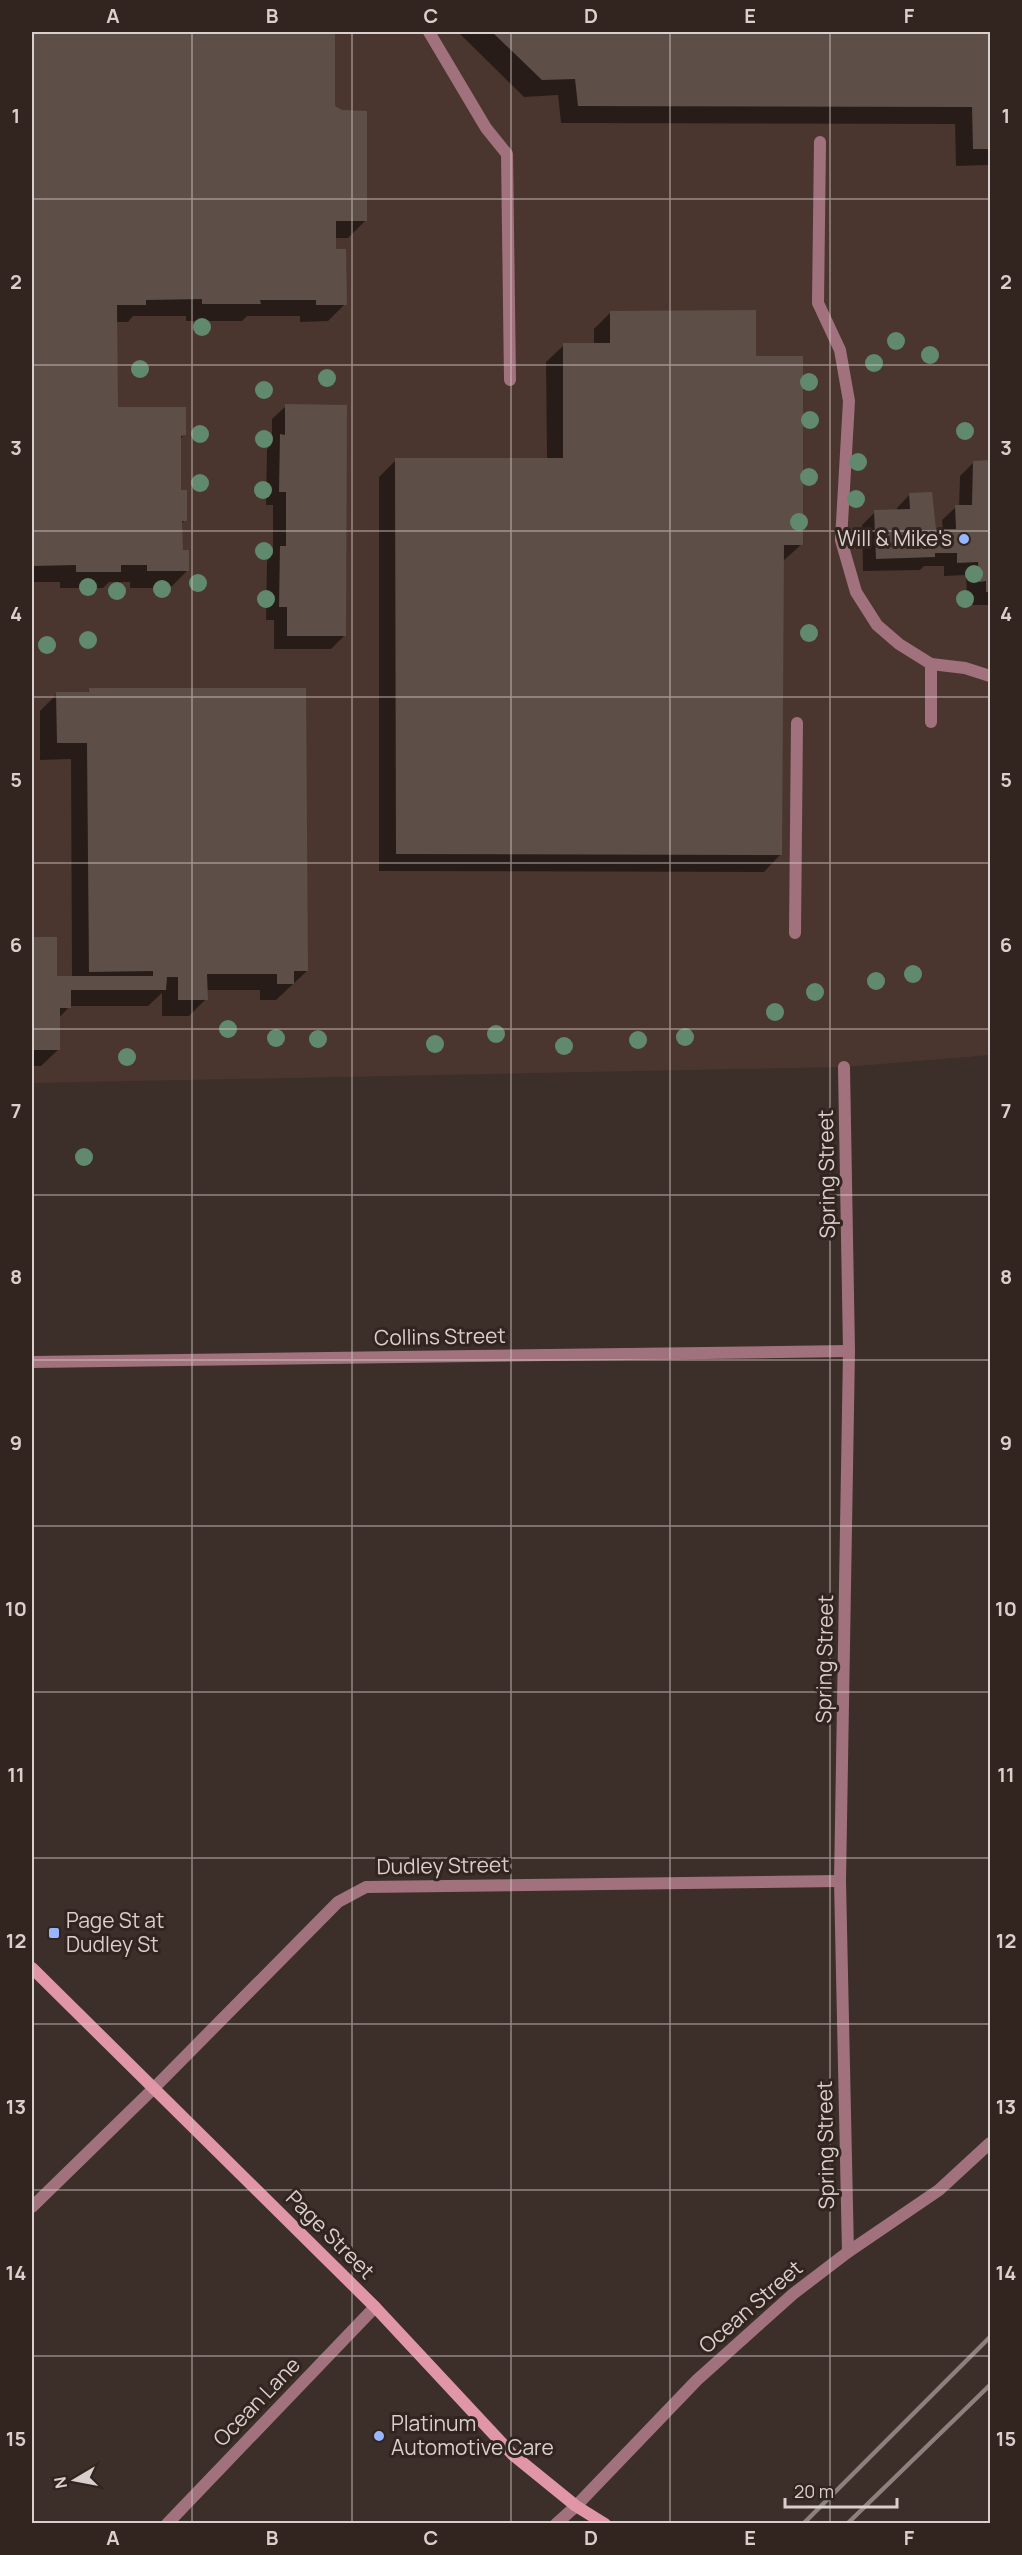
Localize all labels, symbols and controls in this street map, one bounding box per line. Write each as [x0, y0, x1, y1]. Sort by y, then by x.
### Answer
text: A [106, 2, 120, 29]
text: B [266, 2, 279, 29]
text: C [424, 2, 438, 29]
text: D [584, 2, 598, 29]
text: E [744, 2, 756, 29]
text: F [904, 2, 915, 29]
text: 1 [12, 102, 20, 129]
text: 1 [1002, 102, 1010, 129]
text: 2 [10, 268, 22, 295]
text: 2 [1000, 268, 1012, 295]
text: 3 [10, 434, 22, 461]
text: 3 [1000, 434, 1012, 461]
place label: Will & Mike's [837, 524, 952, 552]
marker: Will & Mike's [957, 532, 971, 546]
text: 4 [10, 600, 22, 627]
text: 4 [1000, 600, 1012, 627]
text: 5 [10, 766, 22, 793]
text: 5 [1000, 766, 1012, 793]
text: 6 [10, 931, 22, 958]
text: 6 [1000, 931, 1012, 958]
text: 7 [11, 1097, 21, 1124]
text: 7 [1001, 1097, 1011, 1124]
street label: Spring Street [811, 1109, 841, 1239]
text: 8 [10, 1263, 22, 1290]
text: 8 [1000, 1263, 1012, 1290]
street label: Collins Street [374, 1321, 506, 1351]
text: 9 [10, 1429, 22, 1456]
text: 9 [1000, 1429, 1012, 1456]
street label: Spring Street [809, 1594, 839, 1724]
text: 10 [5, 1595, 27, 1622]
text: 10 [995, 1595, 1017, 1622]
text: 11 [7, 1761, 25, 1788]
text: 11 [997, 1761, 1015, 1788]
street label: Dudley Street [376, 1850, 510, 1880]
place label: Page St at Dudley St [66, 1906, 164, 1958]
marker: Page St at Dudley St [47, 1926, 61, 1940]
text: 12 [6, 1927, 26, 1954]
text: 12 [996, 1927, 1016, 1954]
street label: Spring Street [810, 2080, 840, 2210]
text: 13 [6, 2093, 26, 2120]
text: 13 [996, 2093, 1016, 2120]
street label: Page Street [280, 2184, 381, 2285]
street label: Ocean Street [693, 2253, 808, 2359]
text: 14 [6, 2259, 26, 2286]
text: 14 [996, 2259, 1016, 2286]
street label: Ocean Lane [207, 2351, 306, 2452]
place label: Platinum Automotive Care [391, 2409, 554, 2461]
text: 15 [6, 2425, 26, 2452]
text: 15 [996, 2425, 1016, 2452]
marker: Platinum Automotive Care [372, 2429, 386, 2443]
north arrow [45, 2450, 105, 2510]
scale bar [785, 2471, 898, 2509]
text: N [48, 2475, 72, 2490]
text: 20 m [794, 2479, 834, 2503]
text: A [106, 2524, 120, 2551]
text: B [266, 2524, 279, 2551]
text: C [424, 2524, 438, 2551]
text: D [584, 2524, 598, 2551]
text: E [744, 2524, 756, 2551]
text: F [904, 2524, 915, 2551]

